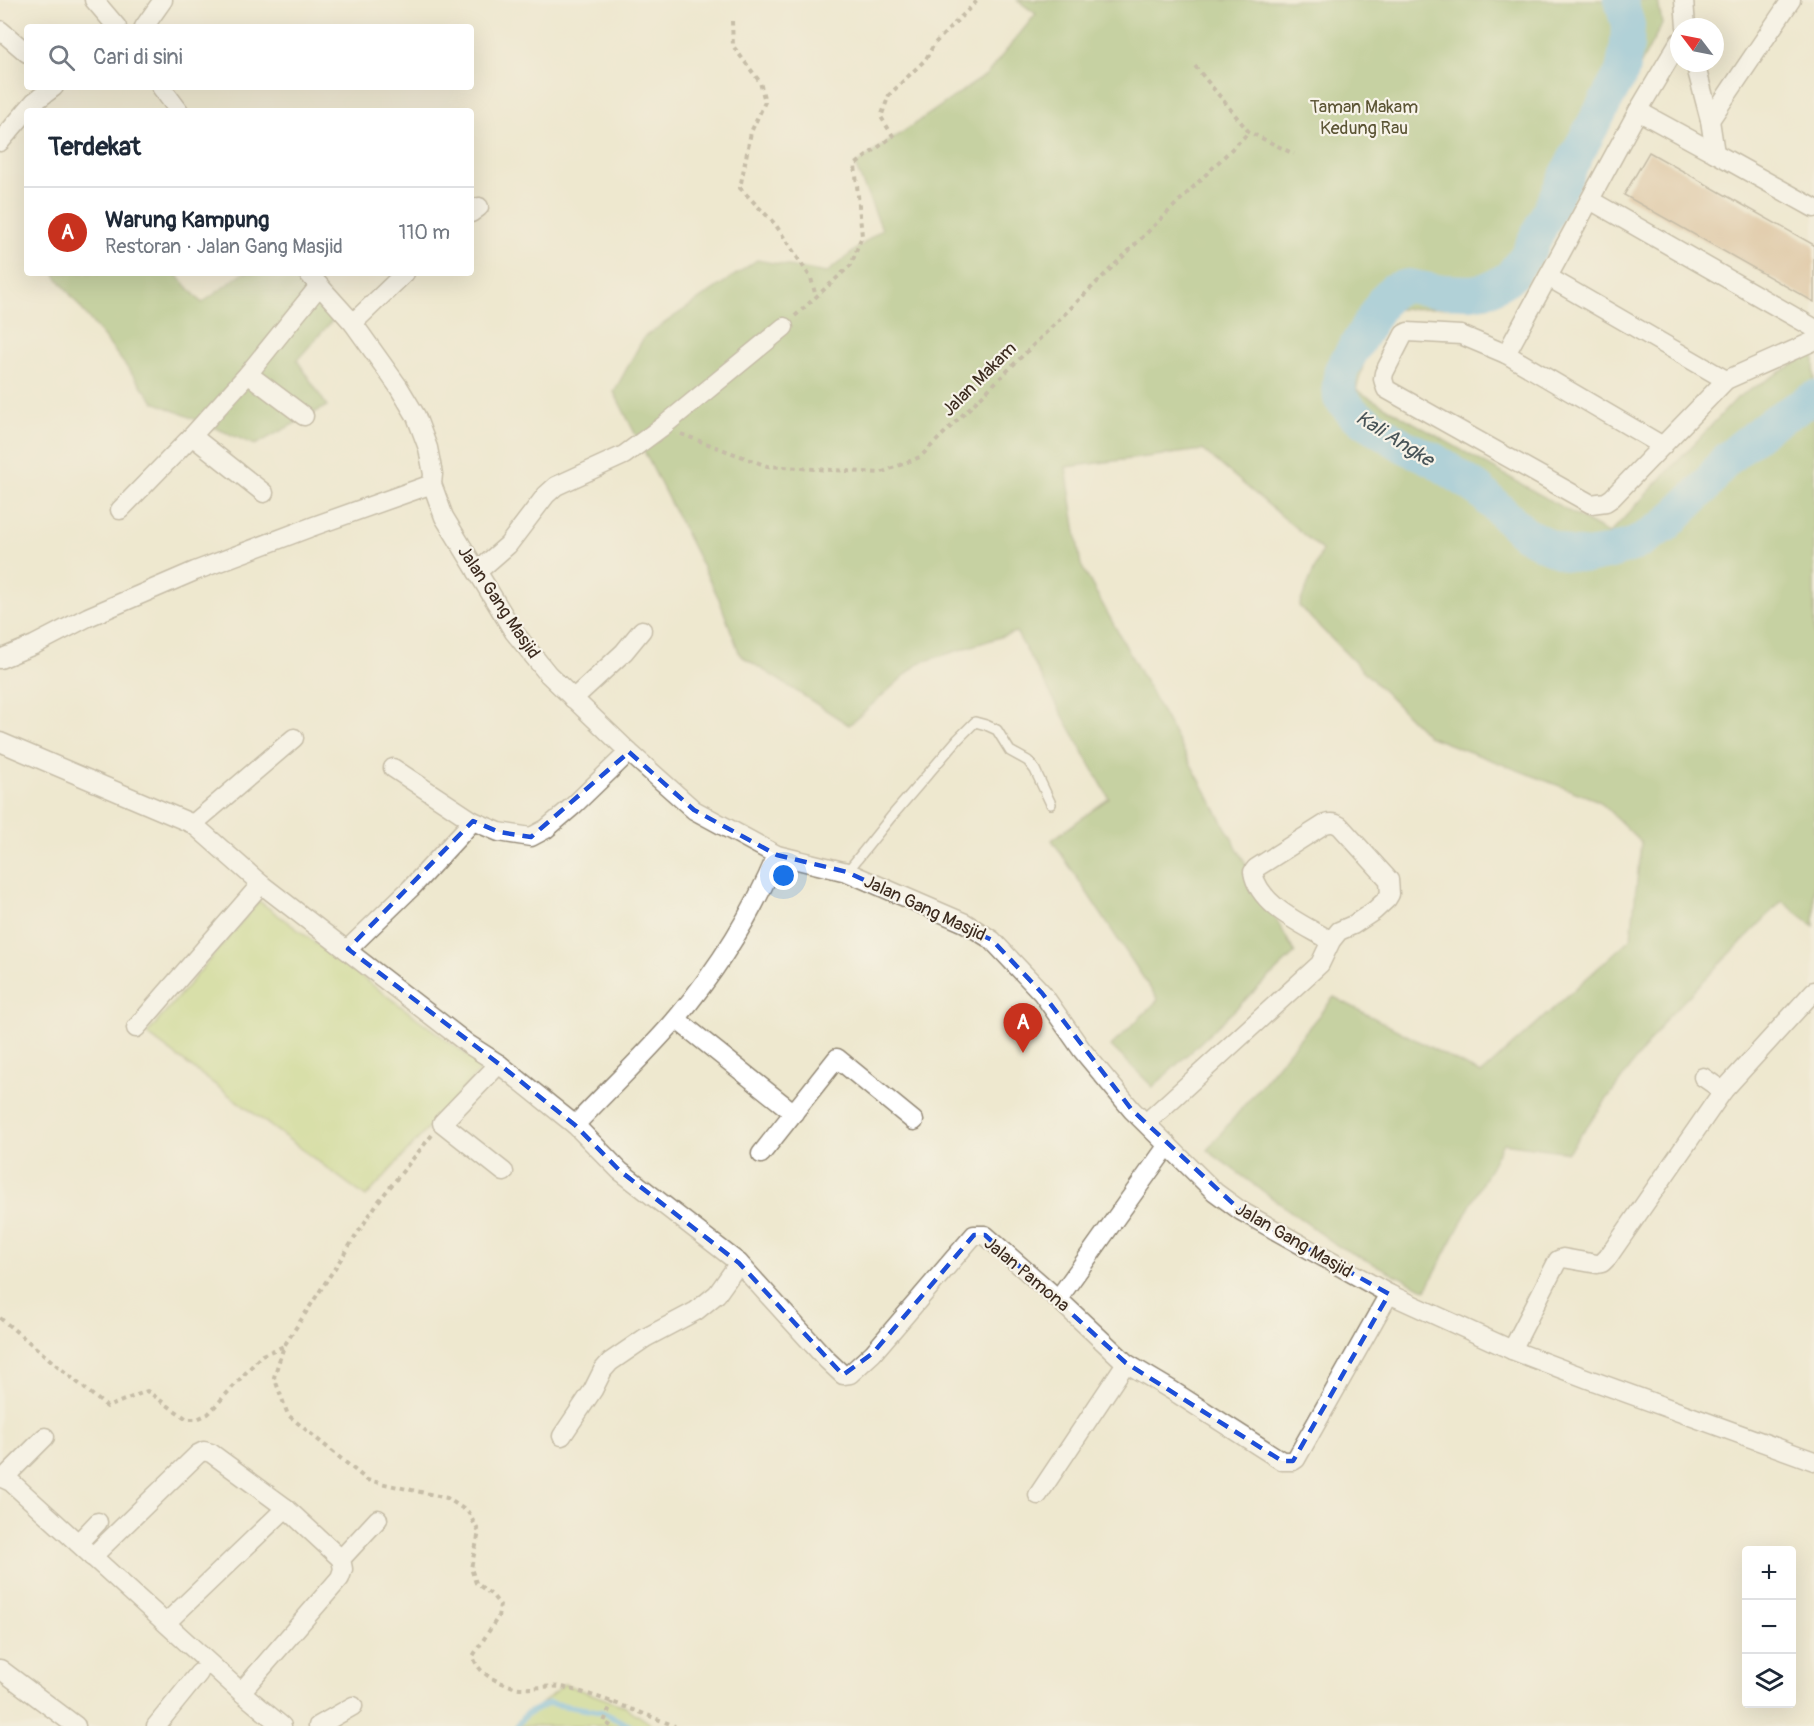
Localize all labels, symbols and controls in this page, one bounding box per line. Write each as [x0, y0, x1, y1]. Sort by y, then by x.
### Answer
north arrow [1670, 18, 1724, 72]
search box [24, 24, 474, 90]
icon: search [45, 41, 78, 74]
text: Cari di sini [93, 43, 183, 71]
park label: Taman Makam Kedung Rau [1310, 96, 1418, 140]
text: Terdekat [48, 131, 141, 163]
text: Warung Kampung [105, 206, 269, 234]
text: A [61, 220, 74, 245]
text: 110 m [399, 220, 450, 245]
text: Restoran · Jalan Gang Masjid [105, 234, 343, 259]
street label: Jalan Makam [937, 337, 1022, 422]
water label: Kali Angke [1351, 405, 1440, 473]
street label: Jalan Gang Masjid [452, 541, 545, 663]
your location [769, 861, 798, 890]
street label: Jalan Gang Masjid [860, 870, 989, 947]
pin: A [1004, 1004, 1042, 1053]
street label: Jalan Gang Masjid [1231, 1198, 1357, 1283]
street label: Jalan Pamona [979, 1232, 1074, 1317]
map controls [1742, 1546, 1796, 1708]
button: + [1742, 1546, 1796, 1600]
button: − [1742, 1600, 1796, 1654]
button: layers [1742, 1654, 1796, 1708]

